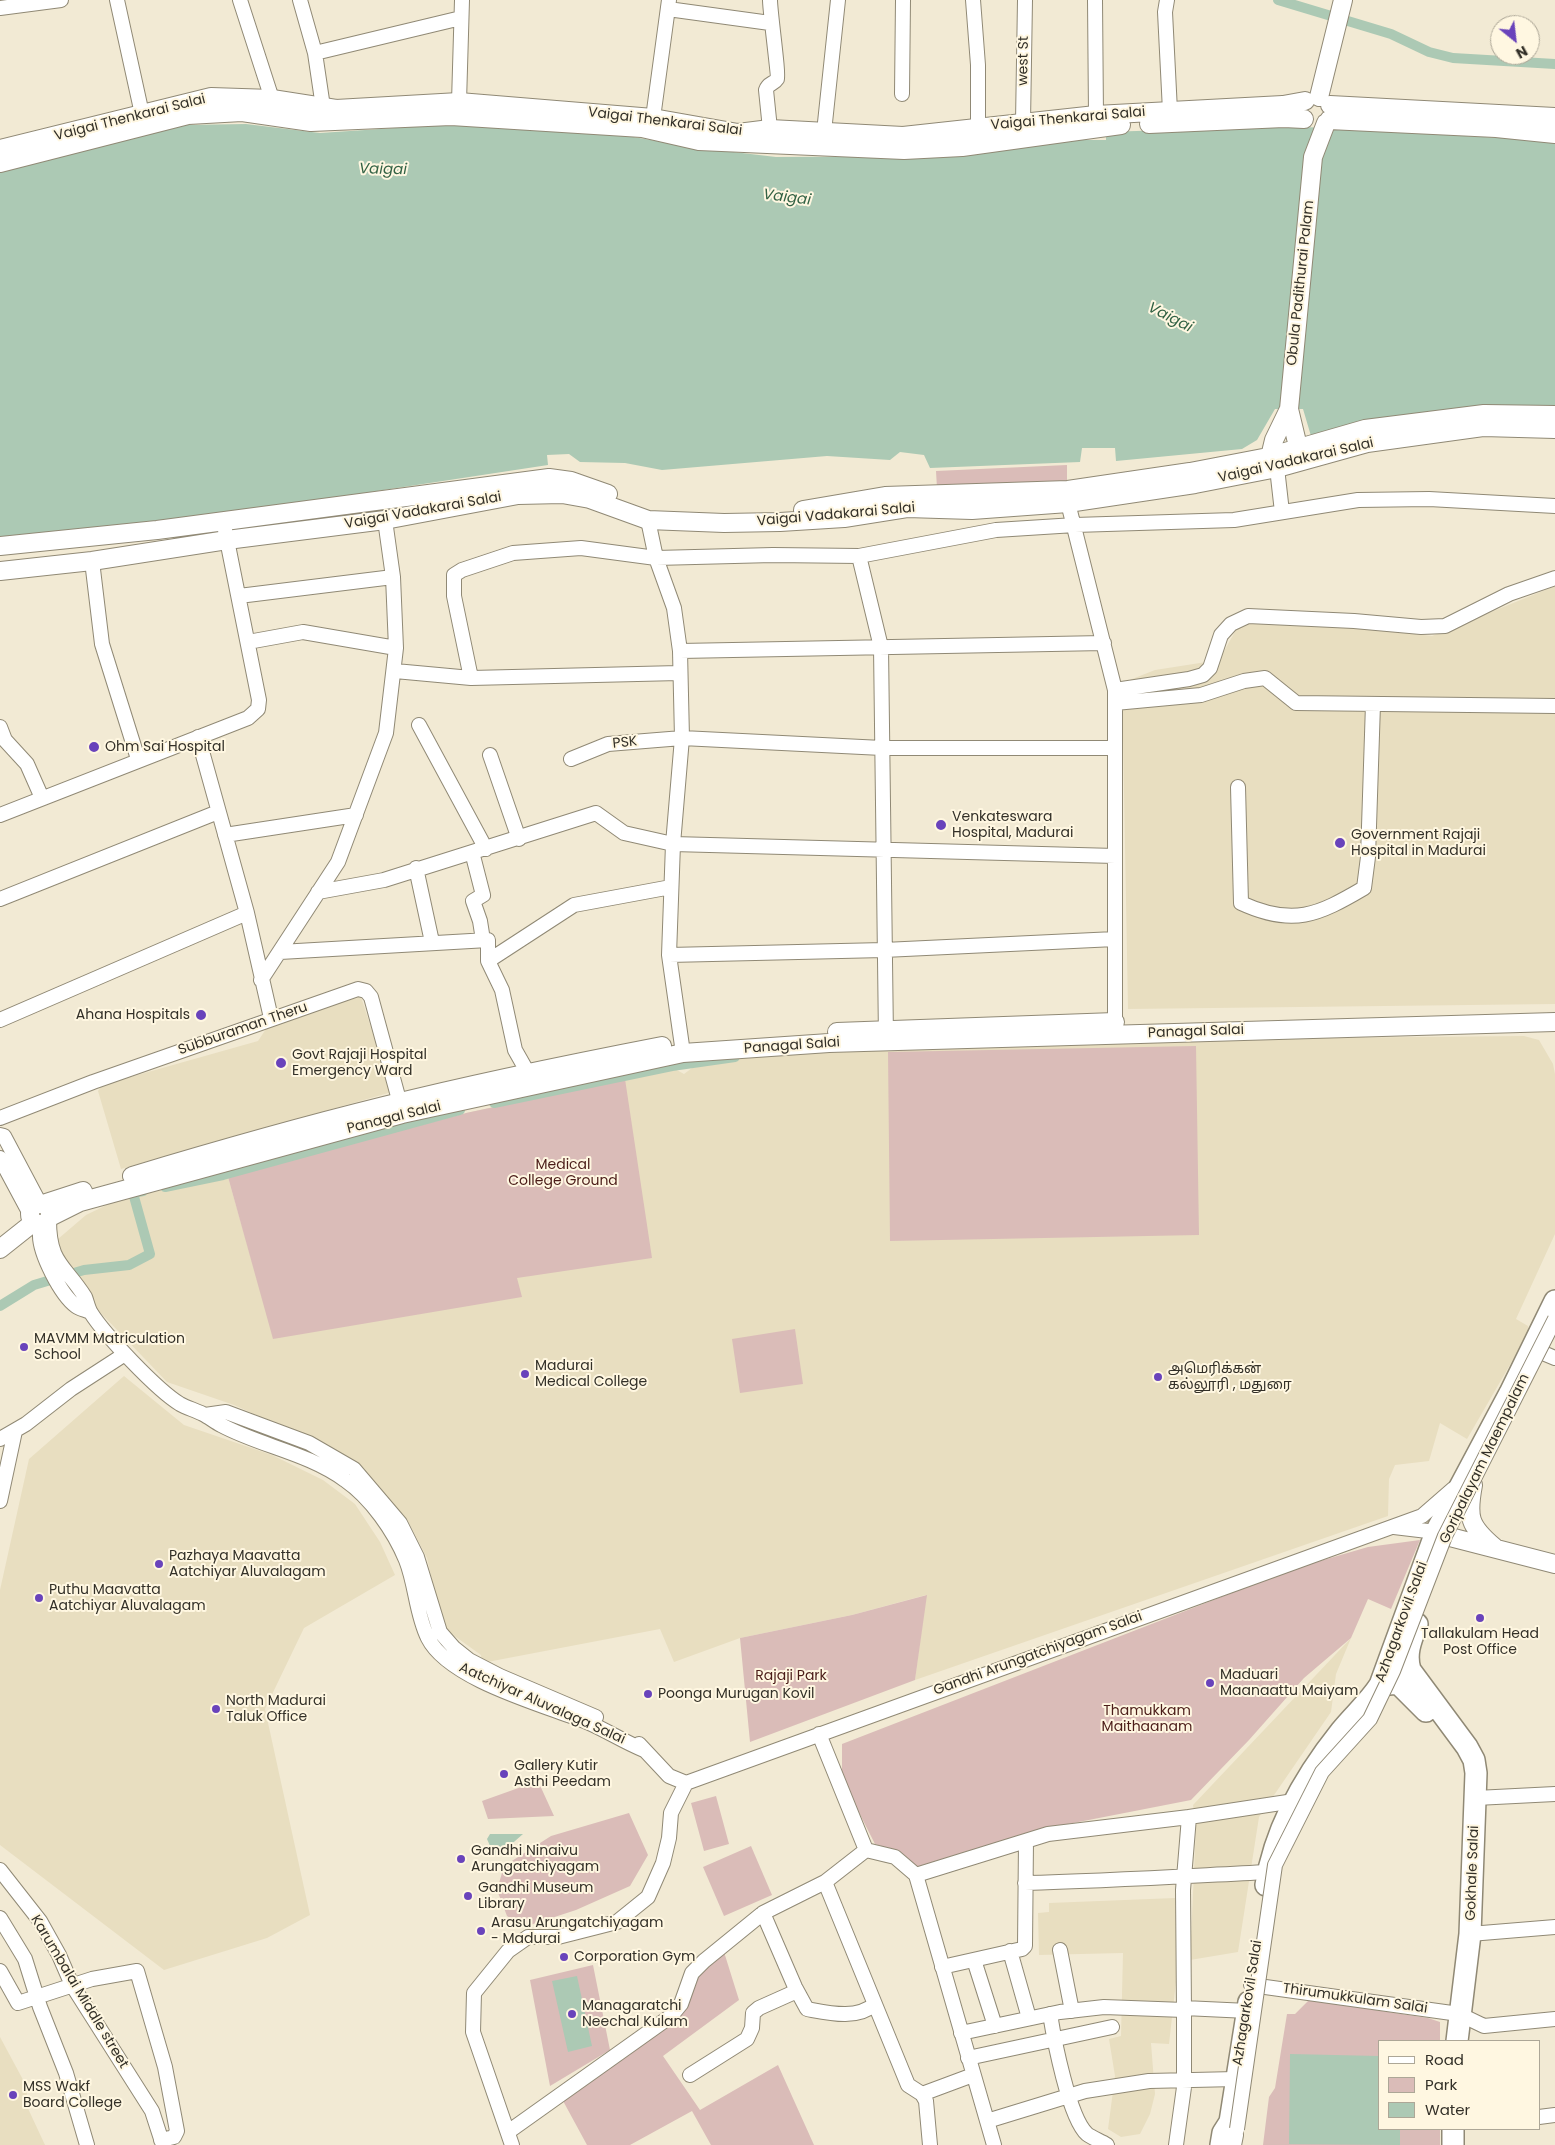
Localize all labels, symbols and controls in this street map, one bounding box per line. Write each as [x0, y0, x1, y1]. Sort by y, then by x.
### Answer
north arrow [1490, 15, 1540, 65]
street label: west St [1015, 36, 1033, 86]
text: N [1512, 41, 1531, 64]
street label: Vaigai Thenkarai Salai [53, 91, 207, 145]
street label: Vaigai Thenkarai Salai [587, 104, 743, 140]
street label: Vaigai Thenkarai Salai [990, 104, 1146, 134]
water label: Vaigai [359, 161, 407, 179]
water label: Vaigai [762, 186, 812, 210]
street label: Obula Padithurai Palam [1284, 199, 1318, 367]
water label: Vaigai [1145, 299, 1195, 337]
street label: Vaigai Vadakarai Salai [1217, 435, 1375, 487]
street label: Vaigai Vadakarai Salai [343, 489, 503, 533]
street label: Vaigai Vadakarai Salai [756, 500, 916, 530]
street label: PSK [612, 733, 638, 753]
place label: Ohm Sai Hospital [105, 739, 225, 755]
marker: Ohm Sai Hospital [87, 740, 101, 754]
place label: Venkateswara Hospital, Madurai [952, 809, 1073, 842]
marker: Venkateswara Hospital, Madurai [934, 818, 948, 832]
place label: Government Rajaji Hospital in Madurai [1351, 827, 1486, 860]
marker: Government Rajaji Hospital in Madurai [1333, 836, 1347, 850]
street label: Subburaman Theru [176, 999, 310, 1059]
place label: Ahana Hospitals [76, 1007, 190, 1023]
marker: Ahana Hospitals [194, 1008, 208, 1022]
street label: Panagal Salai [1148, 1022, 1244, 1042]
street label: Panagal Salai [743, 1034, 841, 1058]
place label: Govt Rajaji Hospital Emergency Ward [292, 1047, 427, 1080]
marker: Govt Rajaji Hospital Emergency Ward [274, 1056, 288, 1070]
street label: Panagal Salai [345, 1098, 443, 1138]
park label: Medical College Ground [508, 1157, 618, 1190]
place label: MAVMM Matriculation School [34, 1331, 185, 1364]
marker: MAVMM Matriculation School [18, 1341, 30, 1353]
place label: Madurai Medical College [535, 1358, 647, 1390]
place label: அமெரிக்கன் கல்லூரி , மதுரை [1168, 1361, 1292, 1394]
marker: Madurai Medical College [519, 1368, 531, 1380]
marker: அமெரிக்கன் கல்லூரி , மதுரை [1152, 1371, 1164, 1383]
street label: Goripalayam Maempalam [1437, 1371, 1533, 1547]
place label: Pazhaya Maavatta Aatchiyar Aluvalagam [169, 1548, 326, 1580]
marker: Pazhaya Maavatta Aatchiyar Aluvalagam [153, 1558, 165, 1570]
street label: Azhagarkovil Salai [1372, 1559, 1432, 1685]
place label: Puthu Maavatta Aatchiyar Aluvalagam [49, 1582, 206, 1614]
marker: Puthu Maavatta Aatchiyar Aluvalagam [33, 1592, 45, 1604]
street label: Gandhi Arungatchiyagam Salai [931, 1608, 1145, 1700]
marker: Tallakulam Head Post Office [1474, 1612, 1486, 1624]
place label: Tallakulam Head Post Office [1421, 1626, 1539, 1658]
street label: Aatchiyar Aluvalaga Salai [456, 1660, 628, 1748]
place label: Maduari Maanaattu Maiyam [1220, 1667, 1358, 1700]
park label: Rajaji Park [755, 1668, 827, 1684]
marker: Maduari Maanaattu Maiyam [1204, 1677, 1216, 1689]
place label: Poonga Murugan Kovil [658, 1686, 815, 1702]
marker: Poonga Murugan Kovil [642, 1688, 654, 1700]
place label: North Madurai Taluk Office [226, 1693, 326, 1725]
marker: North Madurai Taluk Office [210, 1703, 222, 1715]
park label: Thamukkam Maithaanam [1102, 1703, 1192, 1735]
place label: Gallery Kutir Asthi Peedam [514, 1758, 611, 1790]
marker: Gallery Kutir Asthi Peedam [498, 1768, 510, 1780]
street label: Gokhale Salai [1463, 1825, 1483, 1921]
place label: Gandhi Ninaivu Arungatchiyagam [471, 1843, 599, 1875]
marker: Gandhi Ninaivu Arungatchiyagam [455, 1853, 467, 1865]
place label: Gandhi Museum Library [478, 1880, 593, 1912]
marker: Gandhi Museum Library [462, 1890, 474, 1902]
street label: Karumbalai Middle street [27, 1912, 131, 2072]
place label: Arasu Arungatchiyagam - Madurai [491, 1915, 663, 1948]
marker: Arasu Arungatchiyagam - Madurai [475, 1925, 487, 1937]
street label: Azhagarkovil Salai [1230, 1939, 1266, 2067]
place label: Corporation Gym [574, 1949, 695, 1965]
marker: Corporation Gym [558, 1951, 570, 1963]
street label: Thirumukkulam Salai [1282, 1981, 1428, 2017]
place label: Managaratchi Neechal Kulam [582, 1998, 688, 2030]
marker: Managaratchi Neechal Kulam [566, 2008, 578, 2020]
legend [1378, 2040, 1540, 2130]
text: Road [1425, 2049, 1464, 2070]
text: Park [1425, 2074, 1457, 2095]
place label: MSS Wakf Board College [23, 2079, 122, 2112]
marker: MSS Wakf Board College [7, 2089, 19, 2101]
text: Water [1425, 2099, 1470, 2120]

